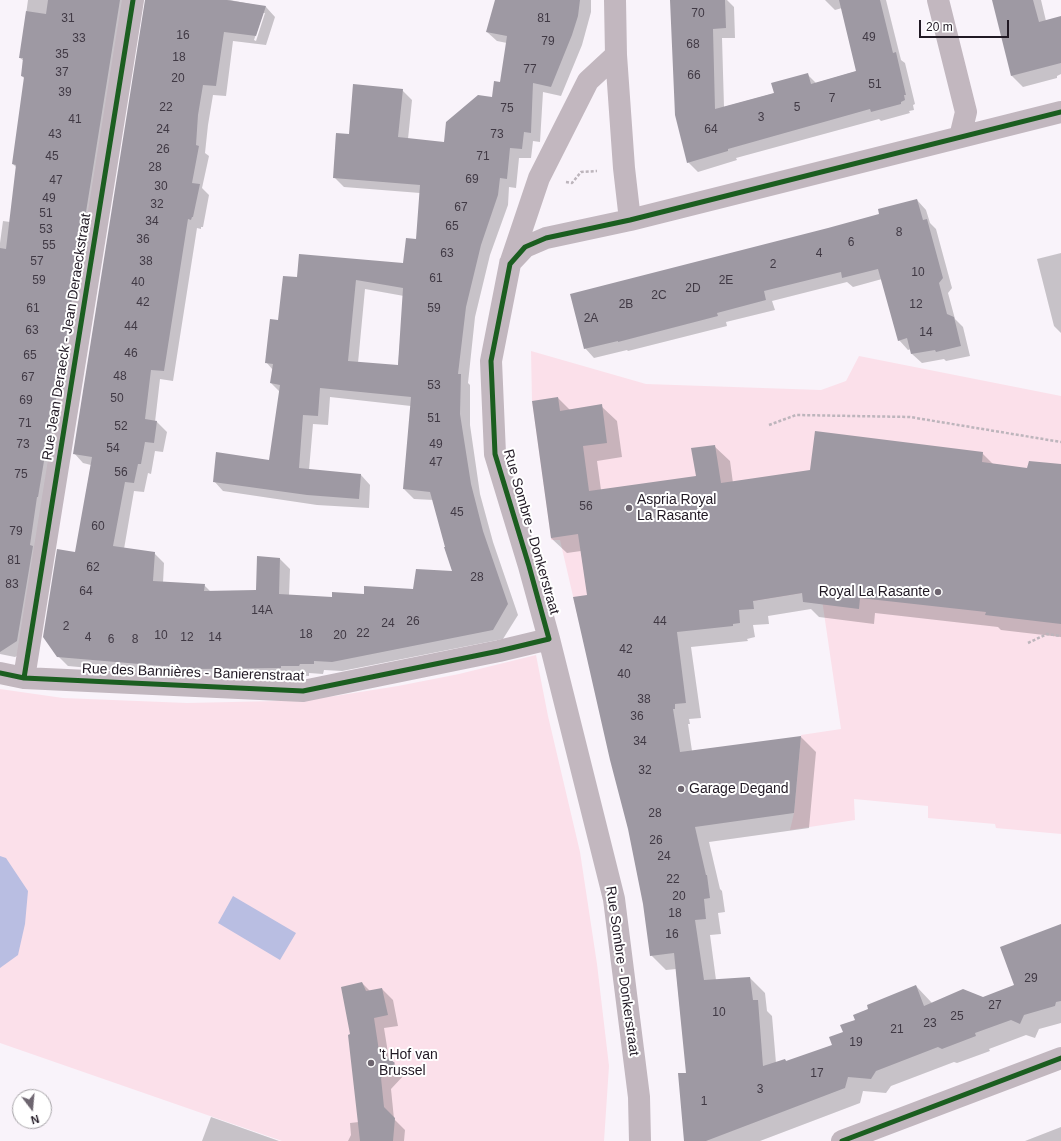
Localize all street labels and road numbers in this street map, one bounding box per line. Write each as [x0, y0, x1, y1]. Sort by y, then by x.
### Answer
street label: Rue Jean Deraeck - Jean Deraeckstraat [39, 212, 95, 462]
street label: Rue Sombre - Donkerstraat [499, 447, 563, 617]
street label: Rue des Bannières - Banierenstraat [81, 661, 305, 685]
street label: Rue Sombre - Donkerstraat [602, 885, 642, 1057]

